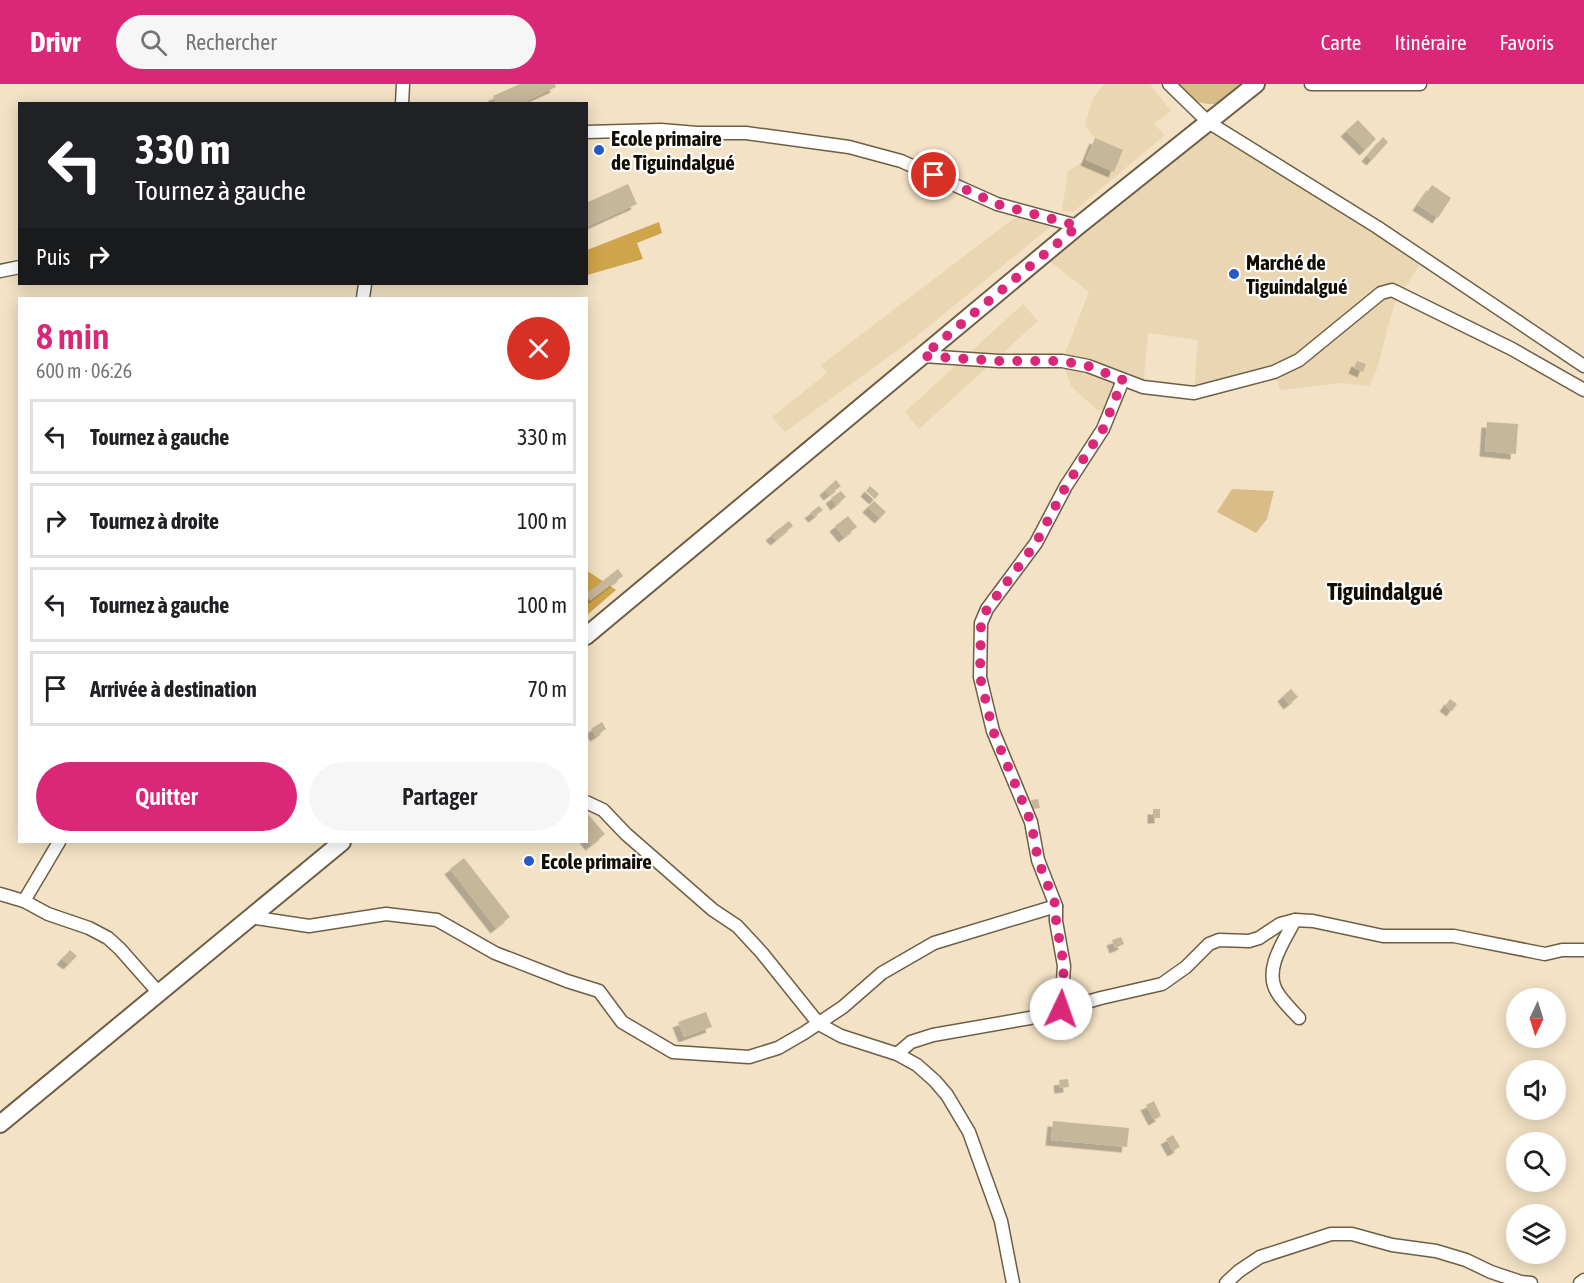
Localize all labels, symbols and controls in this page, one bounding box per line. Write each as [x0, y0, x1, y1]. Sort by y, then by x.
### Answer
search box [116, 15, 536, 69]
text: Drivr [30, 26, 80, 58]
icon: search [137, 26, 170, 59]
text: Rechercher [185, 29, 277, 55]
text: Carte [1321, 30, 1361, 54]
text: Itinéraire [1394, 30, 1466, 54]
text: Favoris [1499, 30, 1554, 54]
text: 330 m [135, 125, 230, 173]
icon: left [36, 126, 114, 204]
place label: Ecole primaire de Tiguindalgué [611, 126, 735, 174]
marker: Ecole primaire de Tiguindalgué [592, 143, 606, 157]
pin [908, 149, 959, 200]
icon: arrive [917, 158, 950, 191]
text: Tournez à gauche [135, 175, 306, 206]
icon: right [82, 240, 115, 273]
text: Puis [36, 244, 70, 270]
place label: Marché de Tiguindalgué [1246, 250, 1348, 298]
marker: Marché de Tiguindalgué [1227, 267, 1241, 281]
text: 8 min [36, 315, 110, 357]
button: close [507, 317, 570, 380]
text: 600 m · 06:26 [36, 359, 132, 382]
icon: left [39, 420, 72, 453]
text: Tournez à gauche [90, 424, 229, 450]
text: 330 m [517, 424, 567, 450]
icon: right [39, 504, 72, 537]
text: Tournez à droite [90, 508, 219, 534]
text: 100 m [517, 508, 567, 534]
district label: Tiguindalgué [1327, 578, 1443, 605]
icon: left [39, 588, 72, 621]
text: Tournez à gauche [90, 592, 229, 618]
text: 100 m [517, 592, 567, 618]
icon: arrive [39, 672, 72, 705]
text: Arrivée à destination [90, 676, 257, 702]
text: 70 m [527, 676, 567, 702]
button: Quitter [36, 762, 297, 831]
button: Partager [309, 762, 570, 831]
place label: Ecole primaire [541, 849, 652, 873]
marker: Ecole primaire [522, 854, 536, 868]
position arrow [1029, 977, 1093, 1041]
north arrow [1506, 988, 1566, 1048]
map controls [1506, 988, 1566, 1264]
button: sound [1506, 1060, 1566, 1120]
button: search [1506, 1132, 1566, 1192]
button: layers [1506, 1204, 1566, 1264]

